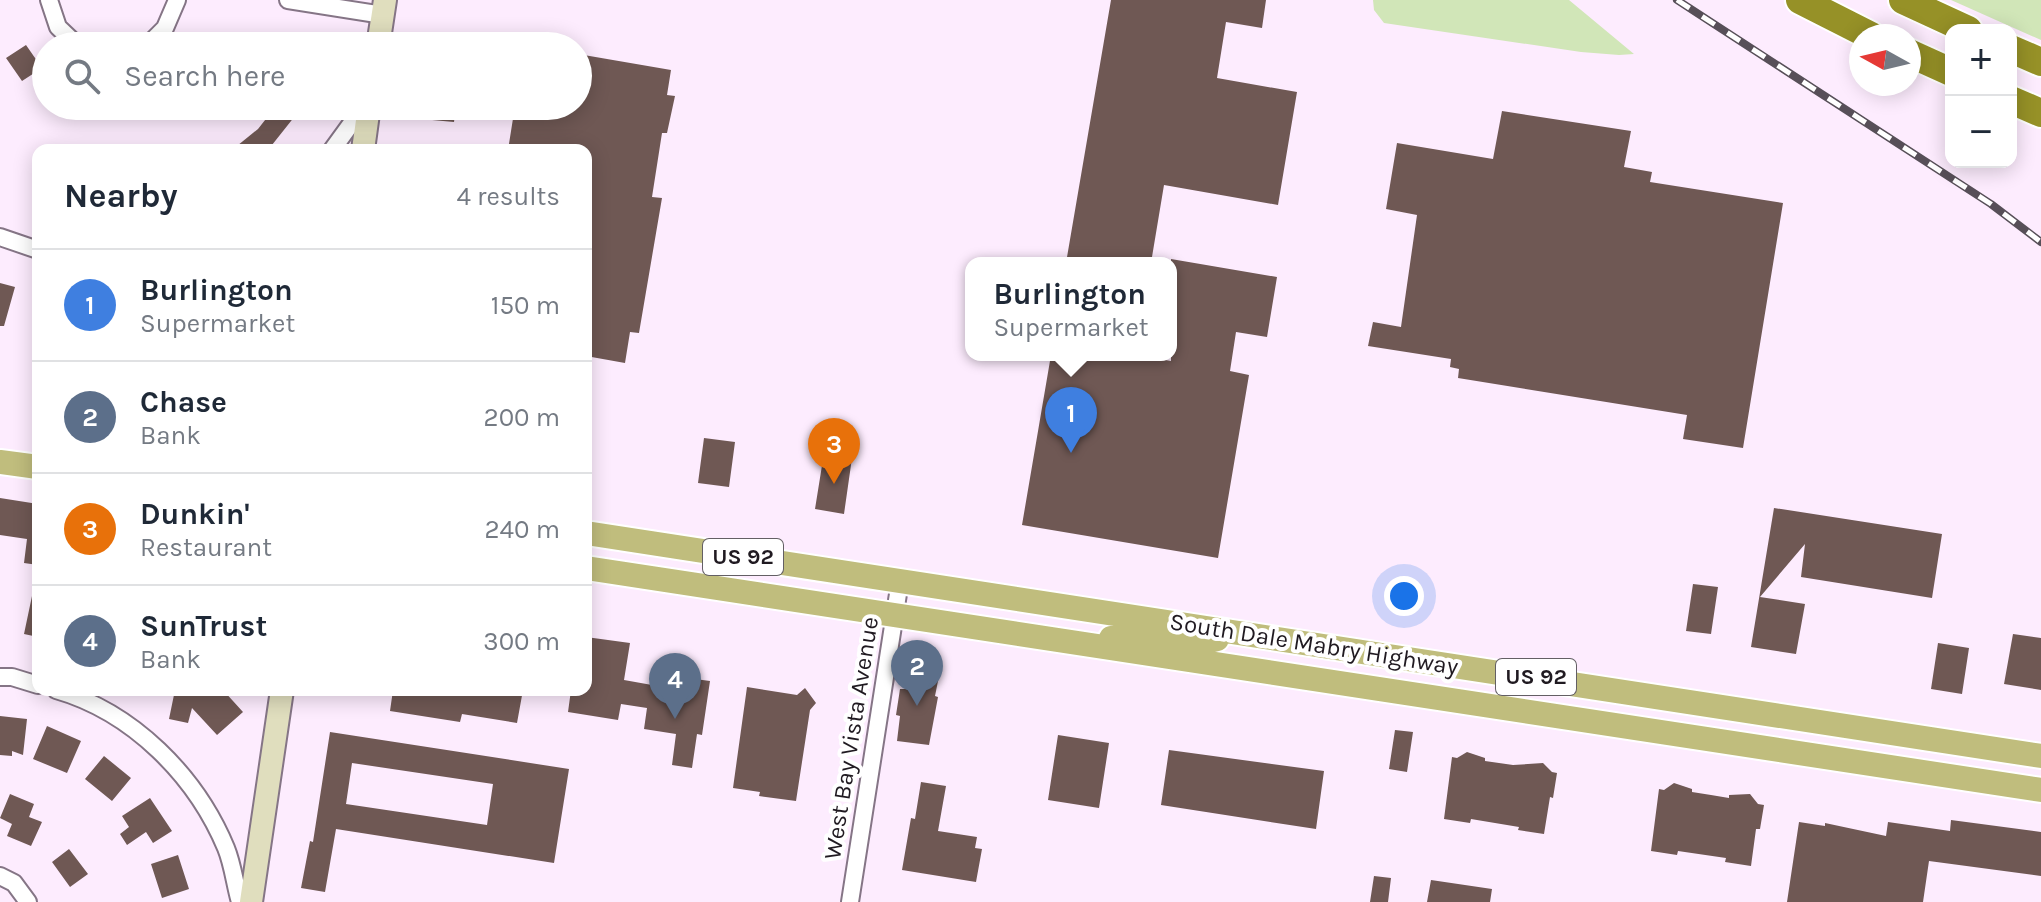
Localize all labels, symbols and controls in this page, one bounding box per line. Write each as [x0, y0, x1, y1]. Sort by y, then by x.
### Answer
north arrow [1849, 24, 1921, 96]
map controls [1945, 24, 2017, 168]
button: + [1945, 24, 2017, 96]
search box [32, 32, 592, 120]
icon: search [60, 54, 104, 98]
text: Search here [124, 58, 285, 94]
button: − [1945, 96, 2017, 168]
text: Nearby [64, 176, 178, 216]
text: 4 results [456, 181, 560, 212]
popup [965, 257, 1177, 361]
text: Burlington [140, 272, 293, 308]
text: Burlington [993, 276, 1146, 312]
text: 1 [85, 290, 95, 321]
text: 150 m [491, 290, 560, 321]
text: Supermarket [140, 308, 295, 339]
text: Supermarket [993, 312, 1149, 343]
text: Chase [140, 384, 227, 420]
pin: 1 [1045, 387, 1097, 453]
text: 2 [82, 402, 98, 433]
text: 200 m [484, 402, 560, 433]
pin: 3 [808, 418, 860, 484]
text: Bank [140, 420, 201, 451]
text: Dunkin' [140, 496, 250, 532]
text: 3 [82, 514, 98, 545]
text: 240 m [484, 514, 560, 545]
text: Restaurant [140, 532, 272, 563]
road number: US 92 [703, 539, 783, 575]
your location [1384, 576, 1424, 616]
street label: South Dale Mabry Highway [1168, 607, 1460, 681]
text: SunTrust [140, 608, 267, 644]
street label: West Bay Vista Avenue [818, 615, 884, 861]
text: 4 [82, 626, 98, 657]
text: 300 m [483, 626, 560, 657]
pin: 2 [891, 640, 943, 706]
text: Bank [140, 644, 201, 675]
pin: 4 [649, 653, 701, 719]
road number: US 92 [1496, 659, 1576, 695]

